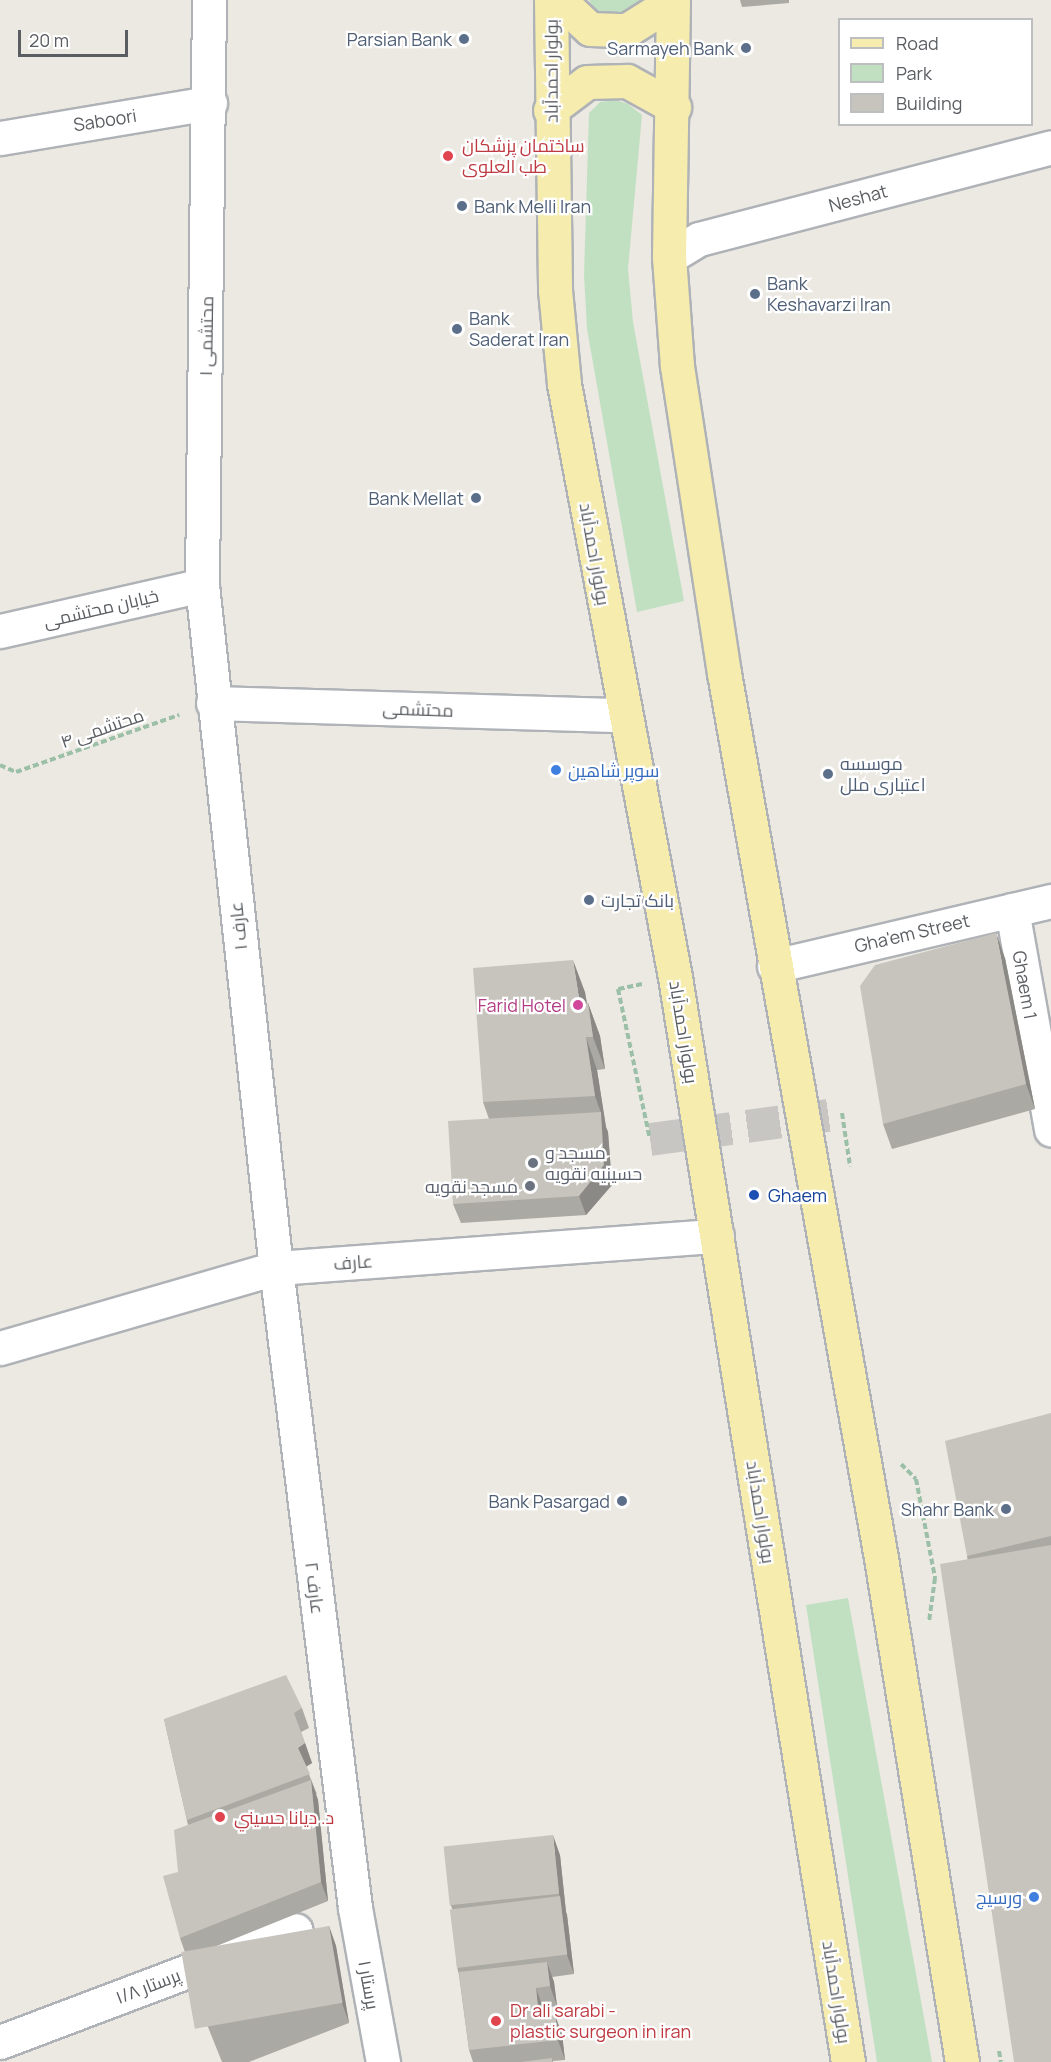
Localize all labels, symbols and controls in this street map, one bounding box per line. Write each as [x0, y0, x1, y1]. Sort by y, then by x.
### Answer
scale bar [21, 18, 130, 56]
legend [838, 18, 1033, 126]
street label: بولوار احمدآباد [540, 19, 562, 123]
text: 20 m [29, 28, 69, 52]
place label: Parsian Bank [347, 28, 452, 50]
text: Road [896, 31, 939, 55]
marker: Parsian Bank [457, 32, 471, 46]
place label: Sarmayeh Bank [607, 37, 734, 59]
marker: Sarmayeh Bank [739, 41, 753, 55]
text: Park [896, 61, 932, 85]
text: Building [896, 91, 962, 115]
street label: Saboori [72, 104, 138, 136]
place label: ساختمان پزشكان طب العلوى [462, 135, 585, 178]
marker: ساختمان پزشكان طب العلوى [439, 147, 457, 165]
street label: Neshat [826, 180, 890, 216]
place label: Bank Melli Iran [474, 195, 591, 217]
marker: Bank Melli Iran [455, 199, 469, 213]
place label: Bank Keshavarzi Iran [767, 273, 891, 316]
marker: Bank Keshavarzi Iran [748, 287, 762, 301]
street label: محتشمی ۱ [195, 296, 217, 376]
place label: Bank Saderat Iran [469, 308, 569, 350]
marker: Bank Saderat Iran [450, 322, 464, 336]
place label: Bank Mellat [368, 487, 464, 509]
marker: Bank Mellat [469, 491, 483, 505]
street label: بولوار احمدآباد [575, 501, 615, 607]
street label: خیابان محتشمی [41, 584, 161, 632]
street label: محتشمی [382, 697, 454, 721]
street label: محتشمی ۴ [57, 704, 147, 752]
place label: موسسه اعتباری ملل [840, 753, 926, 795]
place label: سوپر شاهین [568, 759, 659, 781]
marker: سوپر شاهین [549, 763, 563, 777]
marker: موسسه اعتباری ملل [821, 767, 835, 781]
place label: بانک تجارت [601, 889, 674, 911]
marker: بانک تجارت [582, 893, 596, 907]
street label: عارف ۱ [225, 901, 251, 951]
street label: Gha'em Street [852, 909, 972, 957]
street label: Ghaem 1 [1008, 949, 1042, 1021]
street label: بولوار احمدآباد [665, 979, 703, 1085]
place label: Farid Hotel [478, 994, 566, 1016]
marker: Farid Hotel [571, 998, 585, 1012]
place label: مسجد و حسینیه نقویه [545, 1142, 642, 1184]
marker: مسجد و حسینیه نقویه [526, 1156, 540, 1170]
place label: مسجد نقویه [425, 1175, 518, 1197]
marker: مسجد نقویه [523, 1179, 537, 1193]
place label: Ghaem [768, 1184, 827, 1206]
marker: Ghaem [745, 1186, 763, 1204]
street label: عارف [333, 1250, 373, 1274]
street label: بولوار احمدآباد [742, 1459, 780, 1565]
place label: Bank Pasargad [488, 1490, 610, 1512]
marker: Bank Pasargad [615, 1494, 629, 1508]
place label: Shahr Bank [901, 1498, 994, 1520]
marker: Shahr Bank [999, 1502, 1013, 1516]
street label: عارف ۲ [301, 1561, 329, 1615]
place label: د. ديانا حسيني [234, 1806, 334, 1828]
marker: د. ديانا حسيني [211, 1808, 229, 1826]
place label: ورسیج [976, 1886, 1022, 1908]
marker: ورسیج [1027, 1890, 1041, 1904]
street label: بولوار احمدآباد [818, 1939, 856, 2045]
street label: پرستار ۱ [354, 1959, 384, 2011]
street label: پرستار ۱/۸ [112, 1964, 184, 2008]
place label: Dr ali sarabi - plastic surgeon in iran [510, 2000, 691, 2042]
marker: Dr ali sarabi - plastic surgeon in iran [487, 2012, 505, 2030]

